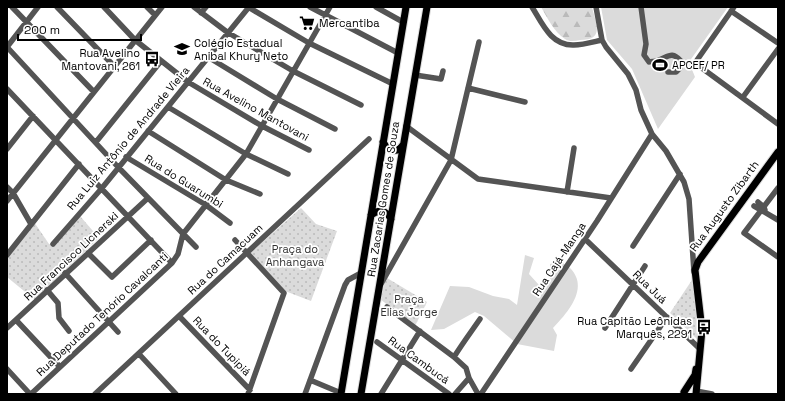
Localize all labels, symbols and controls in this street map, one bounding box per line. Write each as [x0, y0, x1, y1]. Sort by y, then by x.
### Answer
supermarket icon: Mercantiba [298, 14, 316, 32]
scale bar [18, 16, 141, 42]
place label: Mercantiba [319, 16, 380, 30]
text: 200 m [24, 22, 60, 38]
place label: Colégio Estadual Anibal Khury Neto [194, 36, 289, 63]
school or university icon: Colégio Estadual Anibal Khury Neto [173, 40, 191, 58]
place label: Rua Avelino Mantovani, 261 [61, 46, 140, 73]
bus stop icon: Rua Avelino Mantovani, 261 [143, 50, 161, 68]
sports icon: APCEF/ PR [651, 56, 669, 74]
place label: APCEF/ PR [672, 58, 725, 72]
street label: Rua Luiz Antônio de Andrade Vieira [64, 63, 193, 213]
street label: Rua Avelino Mantovani [201, 74, 312, 144]
street label: Rua Zacarias Gomes de Souza [364, 120, 402, 278]
street label: Rua do Guarumbi [142, 151, 226, 211]
street label: Rua Augusto Zibarth [686, 158, 762, 254]
street label: Rua Francisco Licnerski [21, 208, 121, 303]
street label: Rua Cajá-Manga [529, 219, 589, 299]
street label: Rua do Camacuam [185, 221, 265, 297]
park label: Praça do Anhangava [266, 242, 325, 269]
street label: Rua Deputado Tenório Cavalcanti [33, 249, 171, 379]
street label: Rua Juá [630, 267, 671, 307]
park label: Praça Elias Jorge [380, 292, 438, 319]
street label: Rua do Tupipiá [190, 313, 254, 379]
place label: Rua Capitão Leônidas Marquês, 2291 [577, 314, 692, 341]
bus stop icon: Rua Capitão Leônidas Marquês, 2291 [695, 318, 713, 336]
street label: Rua Cambucá [386, 333, 453, 387]

